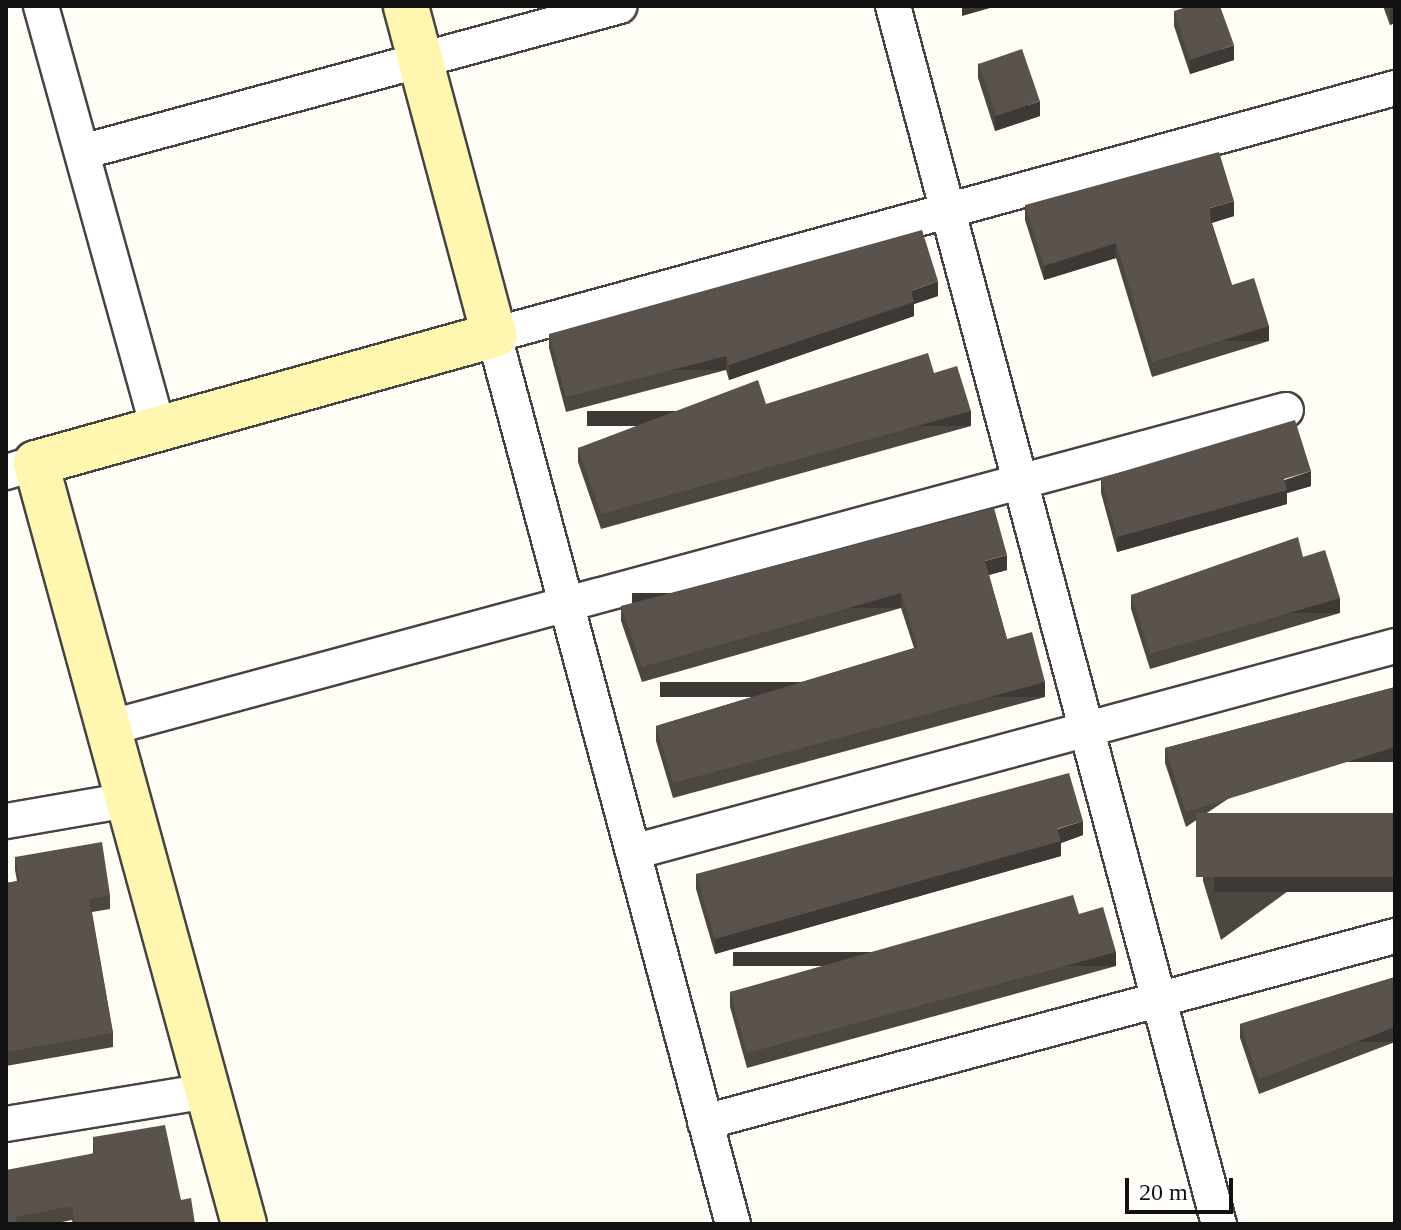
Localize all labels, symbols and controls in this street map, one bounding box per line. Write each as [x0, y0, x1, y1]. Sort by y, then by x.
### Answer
scale bar [1129, 1162, 1237, 1212]
text: 20 m [1139, 1179, 1188, 1205]

